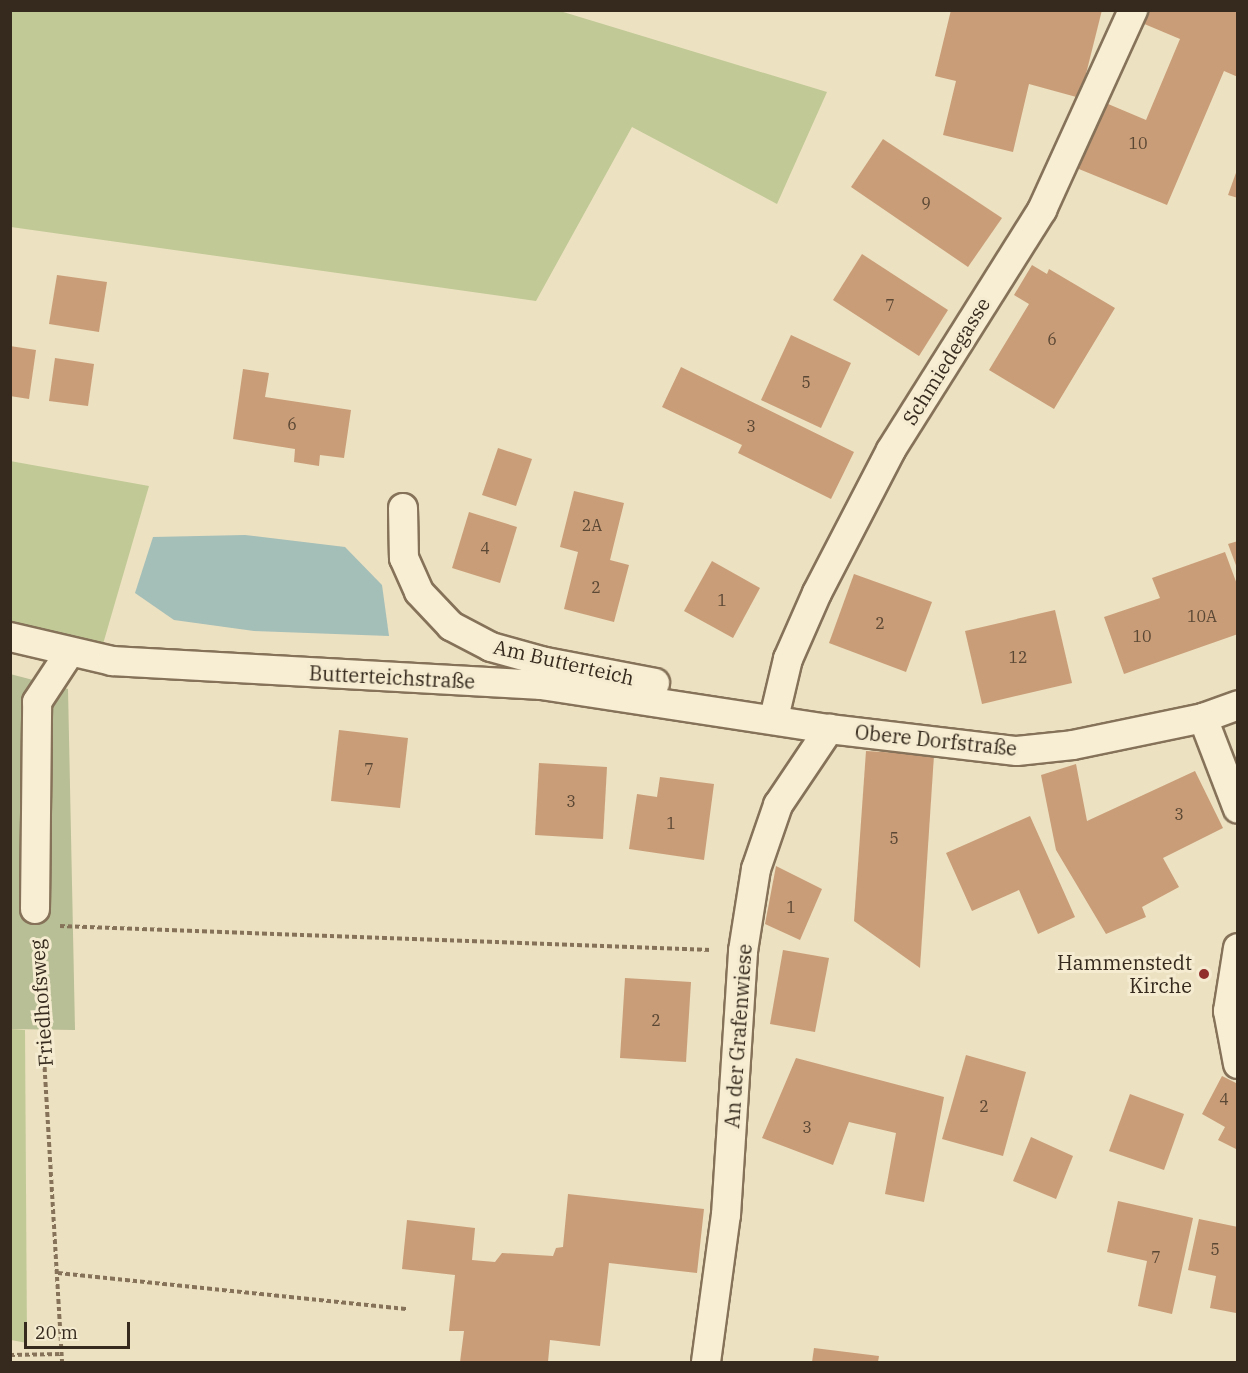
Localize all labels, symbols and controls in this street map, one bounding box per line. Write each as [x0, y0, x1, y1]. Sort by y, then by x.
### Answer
house number: 10 [1128, 133, 1148, 153]
house number: 9 [921, 193, 931, 213]
street label: Schmiedegasse [897, 293, 995, 429]
house number: 7 [885, 295, 895, 315]
house number: 6 [1047, 329, 1057, 349]
house number: 5 [801, 372, 811, 392]
house number: 6 [287, 414, 297, 434]
house number: 3 [746, 416, 756, 436]
house number: 2A [582, 515, 602, 535]
house number: 4 [480, 538, 490, 558]
house number: 2 [591, 577, 601, 597]
house number: 1 [717, 590, 727, 610]
house number: 10A [1187, 606, 1217, 626]
house number: 2 [875, 613, 885, 633]
house number: 10 [1132, 626, 1152, 646]
street label: Am Butterteich [491, 634, 637, 690]
house number: 12 [1008, 647, 1028, 667]
street label: Butterteichstraße [308, 661, 476, 693]
street label: Obere Dorfstraße [854, 720, 1018, 760]
house number: 7 [364, 759, 374, 779]
house number: 3 [566, 791, 576, 811]
house number: 3 [1174, 804, 1184, 824]
house number: 1 [666, 813, 676, 833]
house number: 5 [889, 828, 899, 848]
house number: 1 [786, 897, 796, 917]
street label: Friedhofsweg [25, 939, 57, 1067]
street label: An der Grafenwiese [720, 943, 756, 1129]
place label: Hammenstedt Kirche [1057, 951, 1192, 998]
marker: Hammenstedt Kirche [1197, 967, 1211, 981]
house number: 2 [651, 1010, 661, 1030]
house number: 4 [1219, 1089, 1229, 1109]
house number: 2 [979, 1096, 989, 1116]
house number: 3 [802, 1117, 812, 1137]
house number: 5 [1210, 1239, 1220, 1259]
house number: 7 [1151, 1247, 1161, 1267]
scale bar [27, 1310, 134, 1348]
text: 20 m [35, 1321, 78, 1344]

